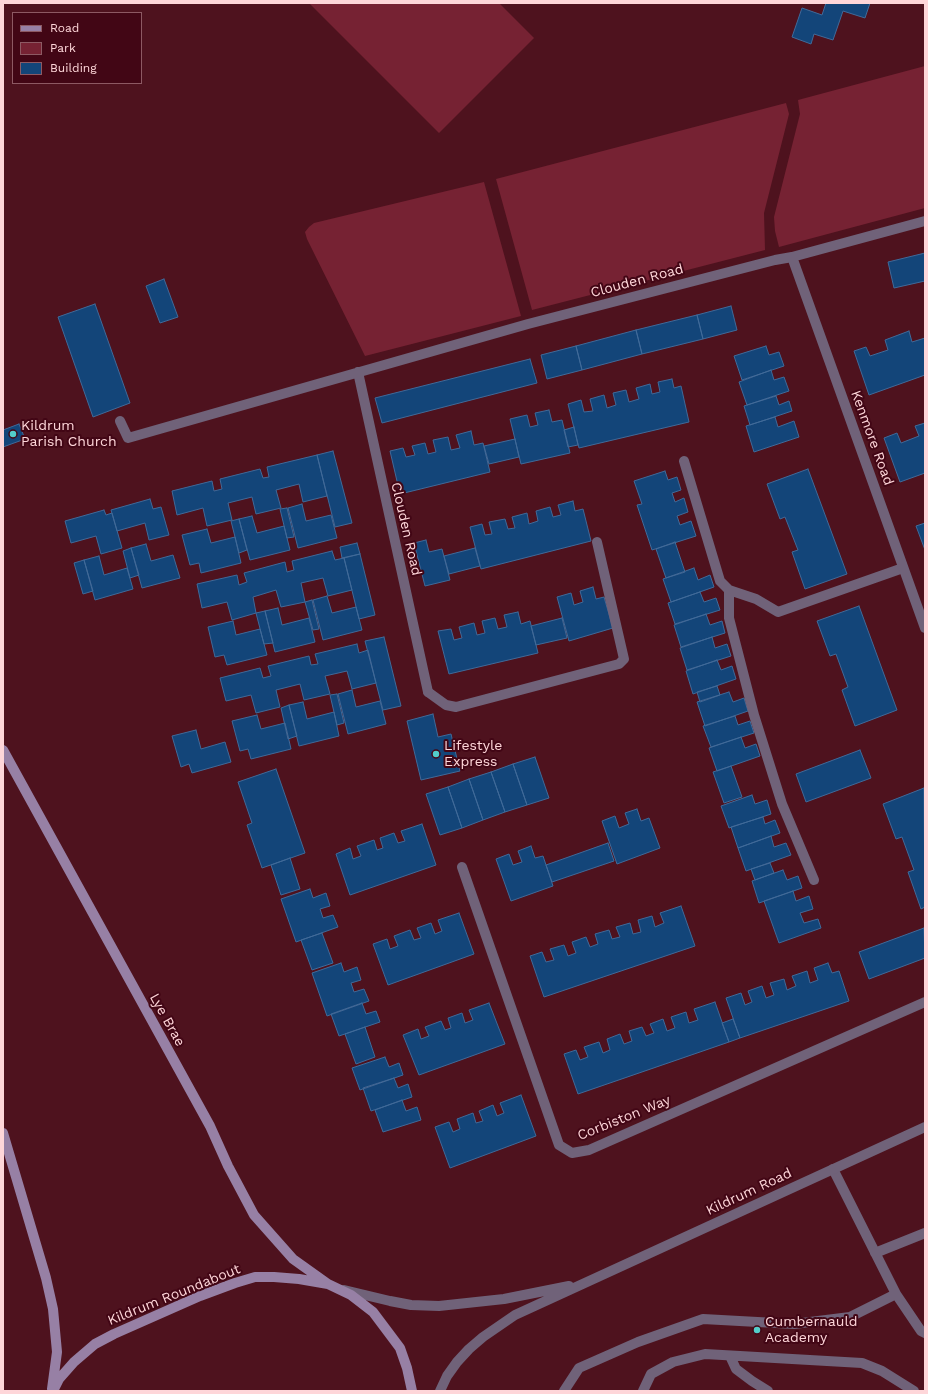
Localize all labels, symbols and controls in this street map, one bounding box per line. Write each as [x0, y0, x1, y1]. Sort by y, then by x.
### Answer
legend [12, 12, 142, 84]
text: Road [50, 21, 79, 35]
text: Park [50, 41, 76, 55]
text: Building [50, 61, 97, 75]
street label: Clouden Road [589, 261, 685, 301]
street label: Kenmore Road [847, 388, 897, 488]
place label: Kildrum Parish Church [21, 418, 117, 450]
marker: Kildrum Parish Church [8, 429, 18, 439]
street label: Clouden Road [387, 481, 425, 577]
place label: Lifestyle Express [444, 738, 502, 770]
marker: Lifestyle Express [431, 749, 441, 759]
street label: Lye Brae [146, 991, 188, 1049]
street label: Corbiston Way [575, 1092, 673, 1144]
street label: Kildrum Road [703, 1165, 795, 1219]
street label: Kildrum Roundabout [105, 1261, 243, 1329]
place label: Cumbernauld Academy [765, 1314, 857, 1346]
marker: Cumbernauld Academy [752, 1325, 762, 1335]

